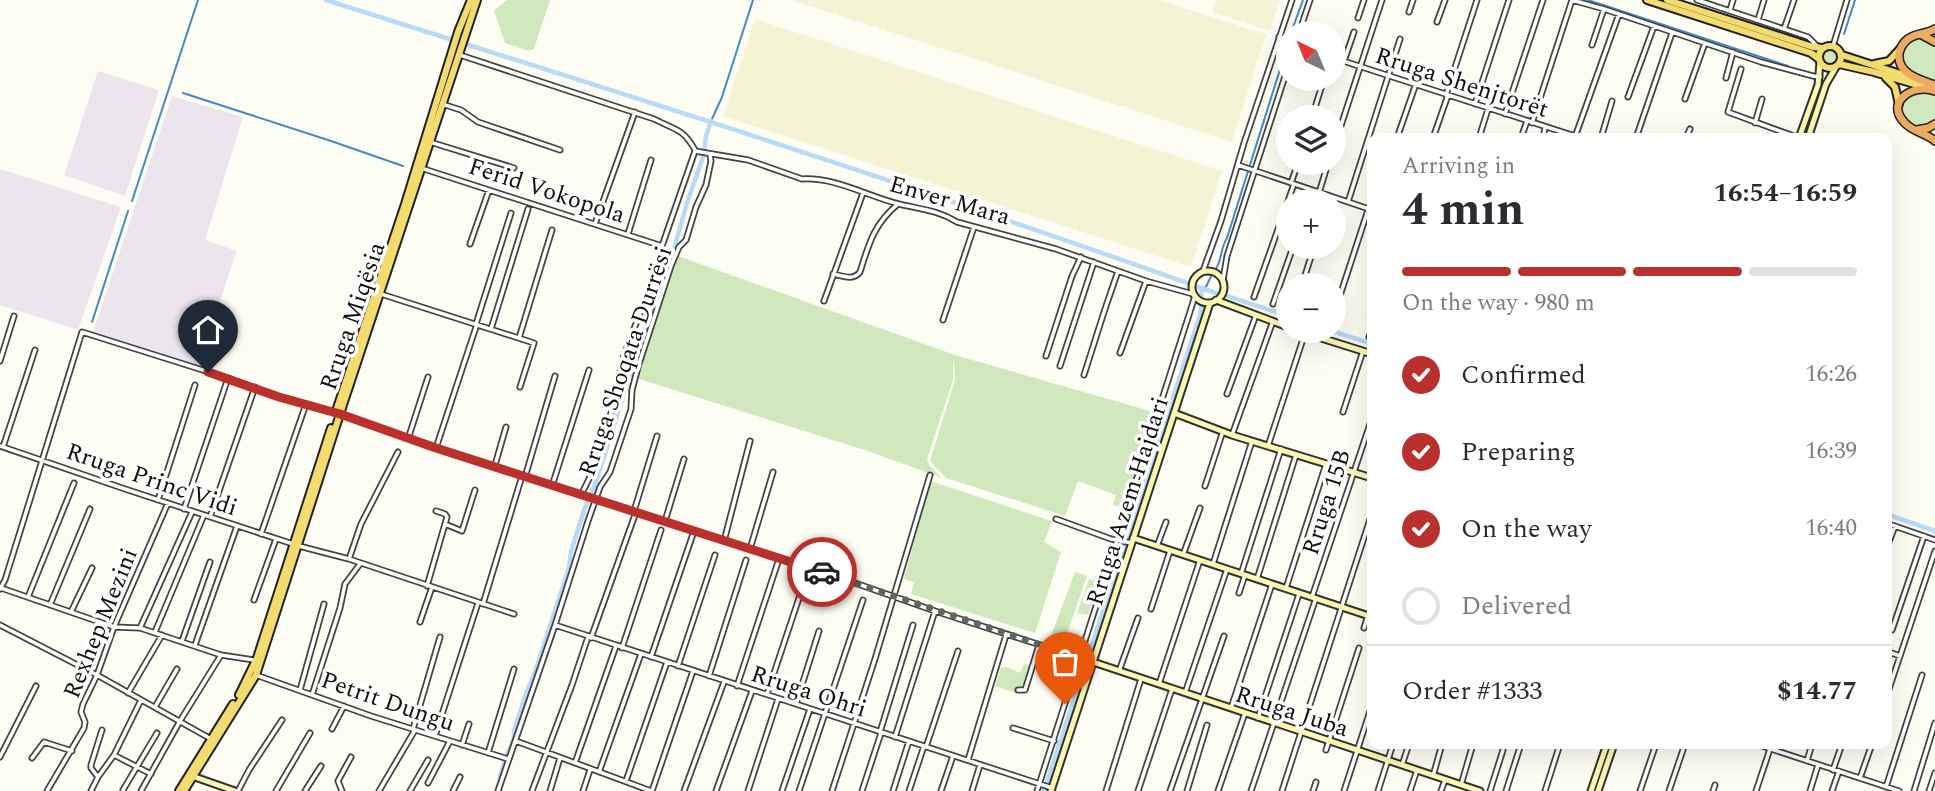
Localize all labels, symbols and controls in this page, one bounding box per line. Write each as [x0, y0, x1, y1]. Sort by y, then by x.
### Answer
north arrow [1276, 21, 1346, 91]
map controls [1276, 21, 1346, 343]
street label: Rruga Shenjtorët [1370, 38, 1553, 128]
button: layers [1276, 105, 1346, 175]
street label: Ferid Vokopola [464, 149, 630, 233]
text: Arriving in [1402, 149, 1515, 184]
street label: Enver Mara [885, 167, 1015, 235]
text: 16:54–16:59 [1713, 173, 1857, 213]
text: 4 min [1402, 175, 1524, 245]
button: + [1276, 189, 1346, 259]
street label: Rruga Miqësia [311, 237, 395, 395]
street label: Rruga Shoqata Durrësi [570, 241, 682, 481]
button: − [1276, 273, 1346, 343]
text: On the way · 980 m [1402, 286, 1595, 321]
pin [178, 300, 238, 372]
icon: home [189, 311, 227, 349]
text: Confirmed [1461, 355, 1586, 395]
icon: check [1402, 356, 1440, 394]
text: 16:26 [1805, 357, 1857, 392]
street label: Rruga Azem Hajdari [1077, 392, 1179, 610]
text: Preparing [1461, 432, 1575, 472]
icon: check [1402, 433, 1440, 471]
street label: Rruga Princ Vidi [61, 434, 242, 526]
text: 16:39 [1805, 434, 1857, 469]
street label: Rruga 15B [1293, 445, 1361, 560]
text: On the way [1461, 509, 1592, 549]
icon: check [1402, 510, 1440, 548]
text: 16:40 [1805, 511, 1857, 546]
courier [787, 537, 857, 607]
street label: Rexhep Mezini [54, 543, 147, 704]
icon: car [803, 553, 841, 591]
text: Delivered [1461, 586, 1572, 626]
pin [1035, 632, 1095, 704]
icon: bag [1046, 643, 1084, 681]
street label: Rruga Ohri [746, 656, 871, 728]
street label: Petrit Dungu [316, 662, 459, 742]
text: Order #1333 [1402, 671, 1542, 711]
text: $14.77 [1777, 671, 1857, 711]
street label: Rruga Juba [1230, 677, 1353, 747]

